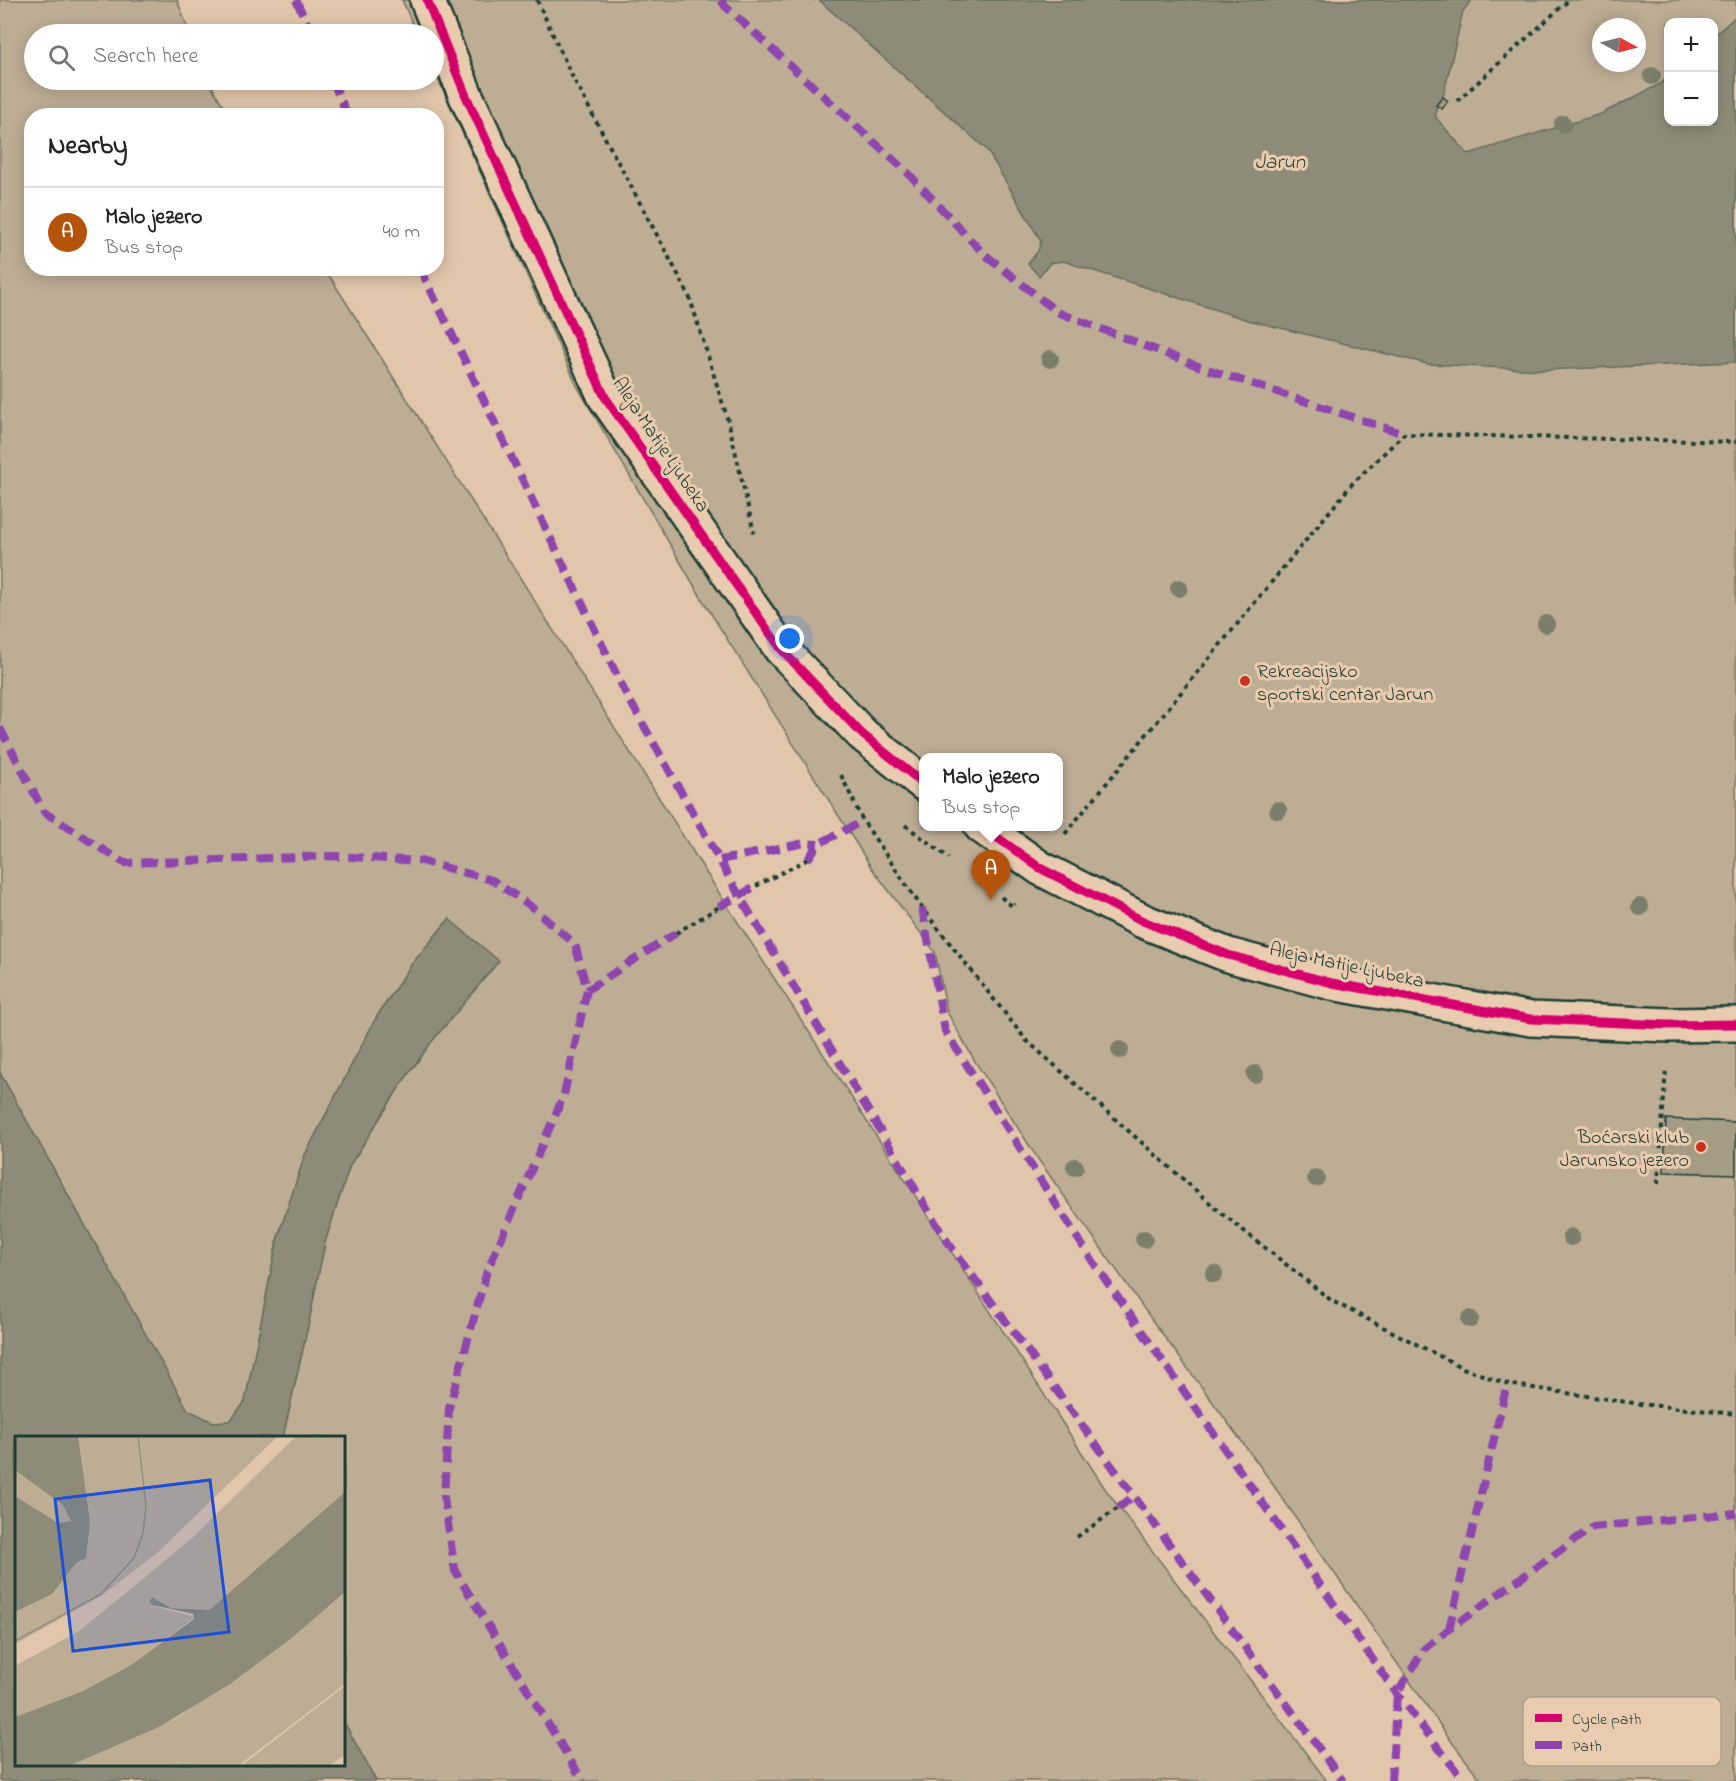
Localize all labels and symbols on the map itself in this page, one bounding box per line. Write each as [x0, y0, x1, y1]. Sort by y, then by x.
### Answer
north arrow [1592, 18, 1646, 72]
water label: Jarun [1255, 148, 1306, 178]
street label: Aleja Matije Ljubeka [604, 372, 716, 519]
your location [775, 624, 804, 653]
place label: Rekreacijsko sportski centar Jarun [1257, 658, 1433, 710]
marker: Rekreacijsko sportski centar Jarun [1238, 674, 1252, 688]
pin: A [972, 850, 1010, 900]
street label: Aleja Matije Ljubeka [1266, 936, 1427, 997]
place label: Boćarski klub Jarunsko jezero [1560, 1124, 1689, 1176]
marker: Boćarski klub Jarunsko jezero [1694, 1140, 1708, 1154]
inset map [15, 1436, 345, 1766]
legend [1523, 1697, 1721, 1766]
text: Cycle path [1572, 1708, 1641, 1732]
text: Path [1572, 1735, 1602, 1759]

